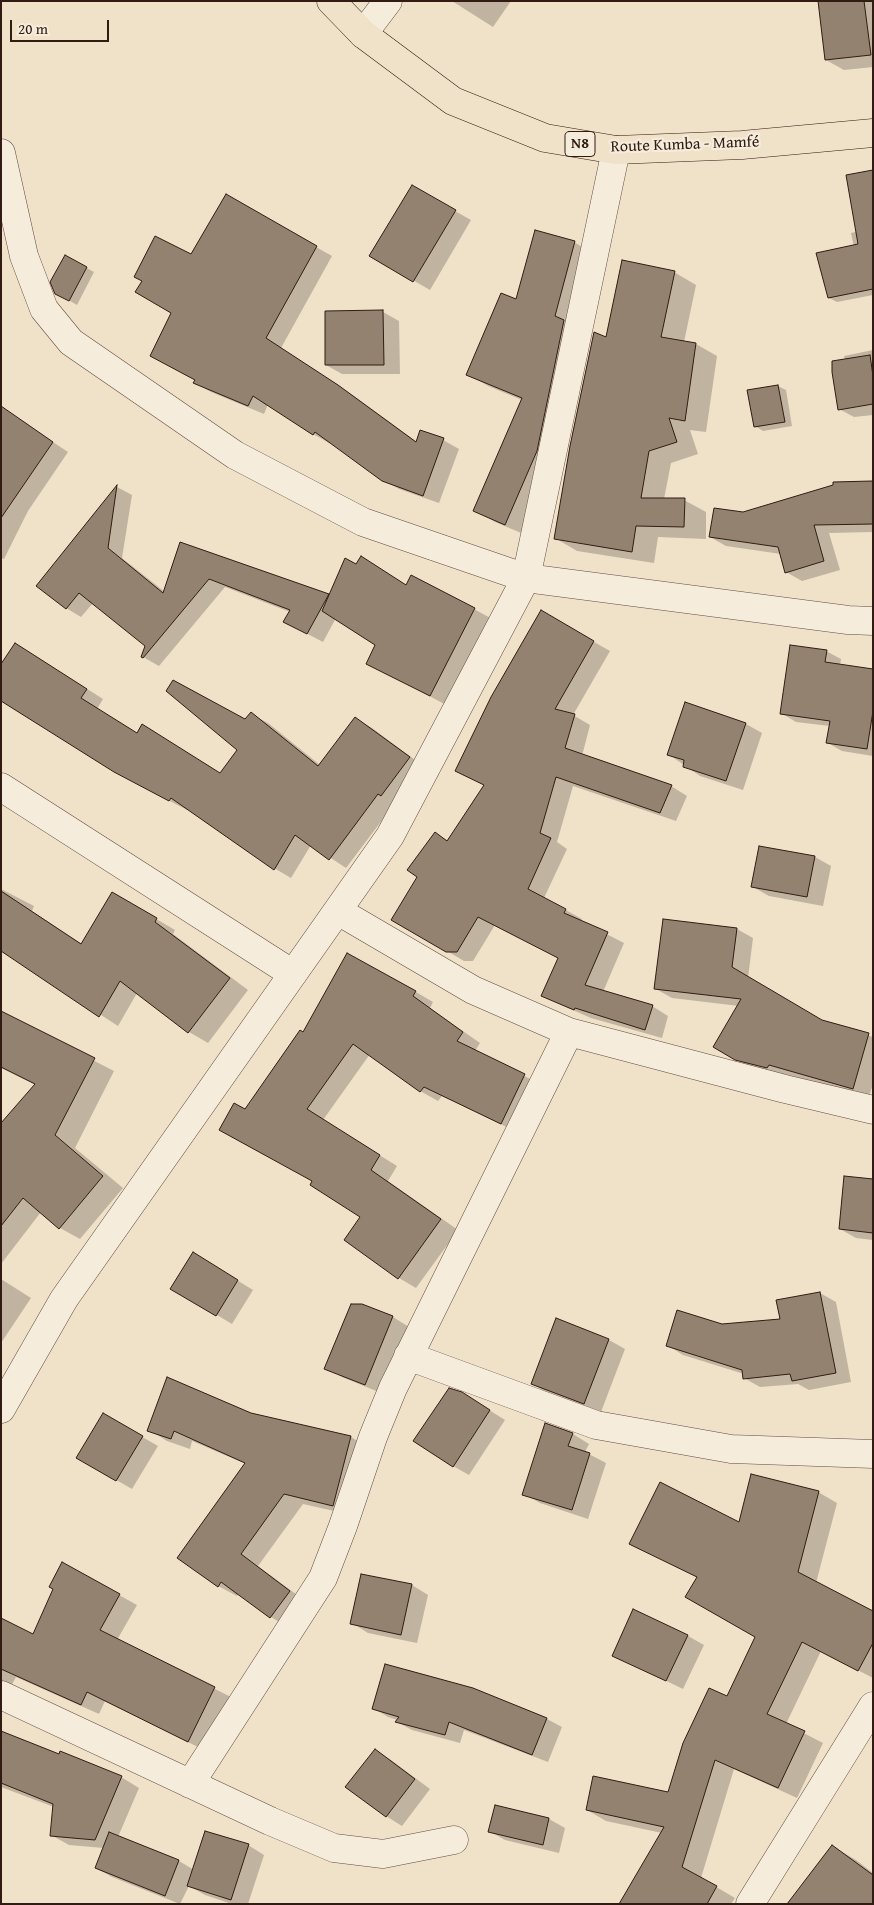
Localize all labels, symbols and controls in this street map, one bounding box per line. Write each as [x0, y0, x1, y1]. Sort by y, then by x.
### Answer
scale bar [12, 10, 111, 42]
text: 20 m [18, 18, 48, 39]
road number: N8 [565, 132, 595, 156]
street label: Route Kumba - Mamfé [610, 133, 760, 157]

